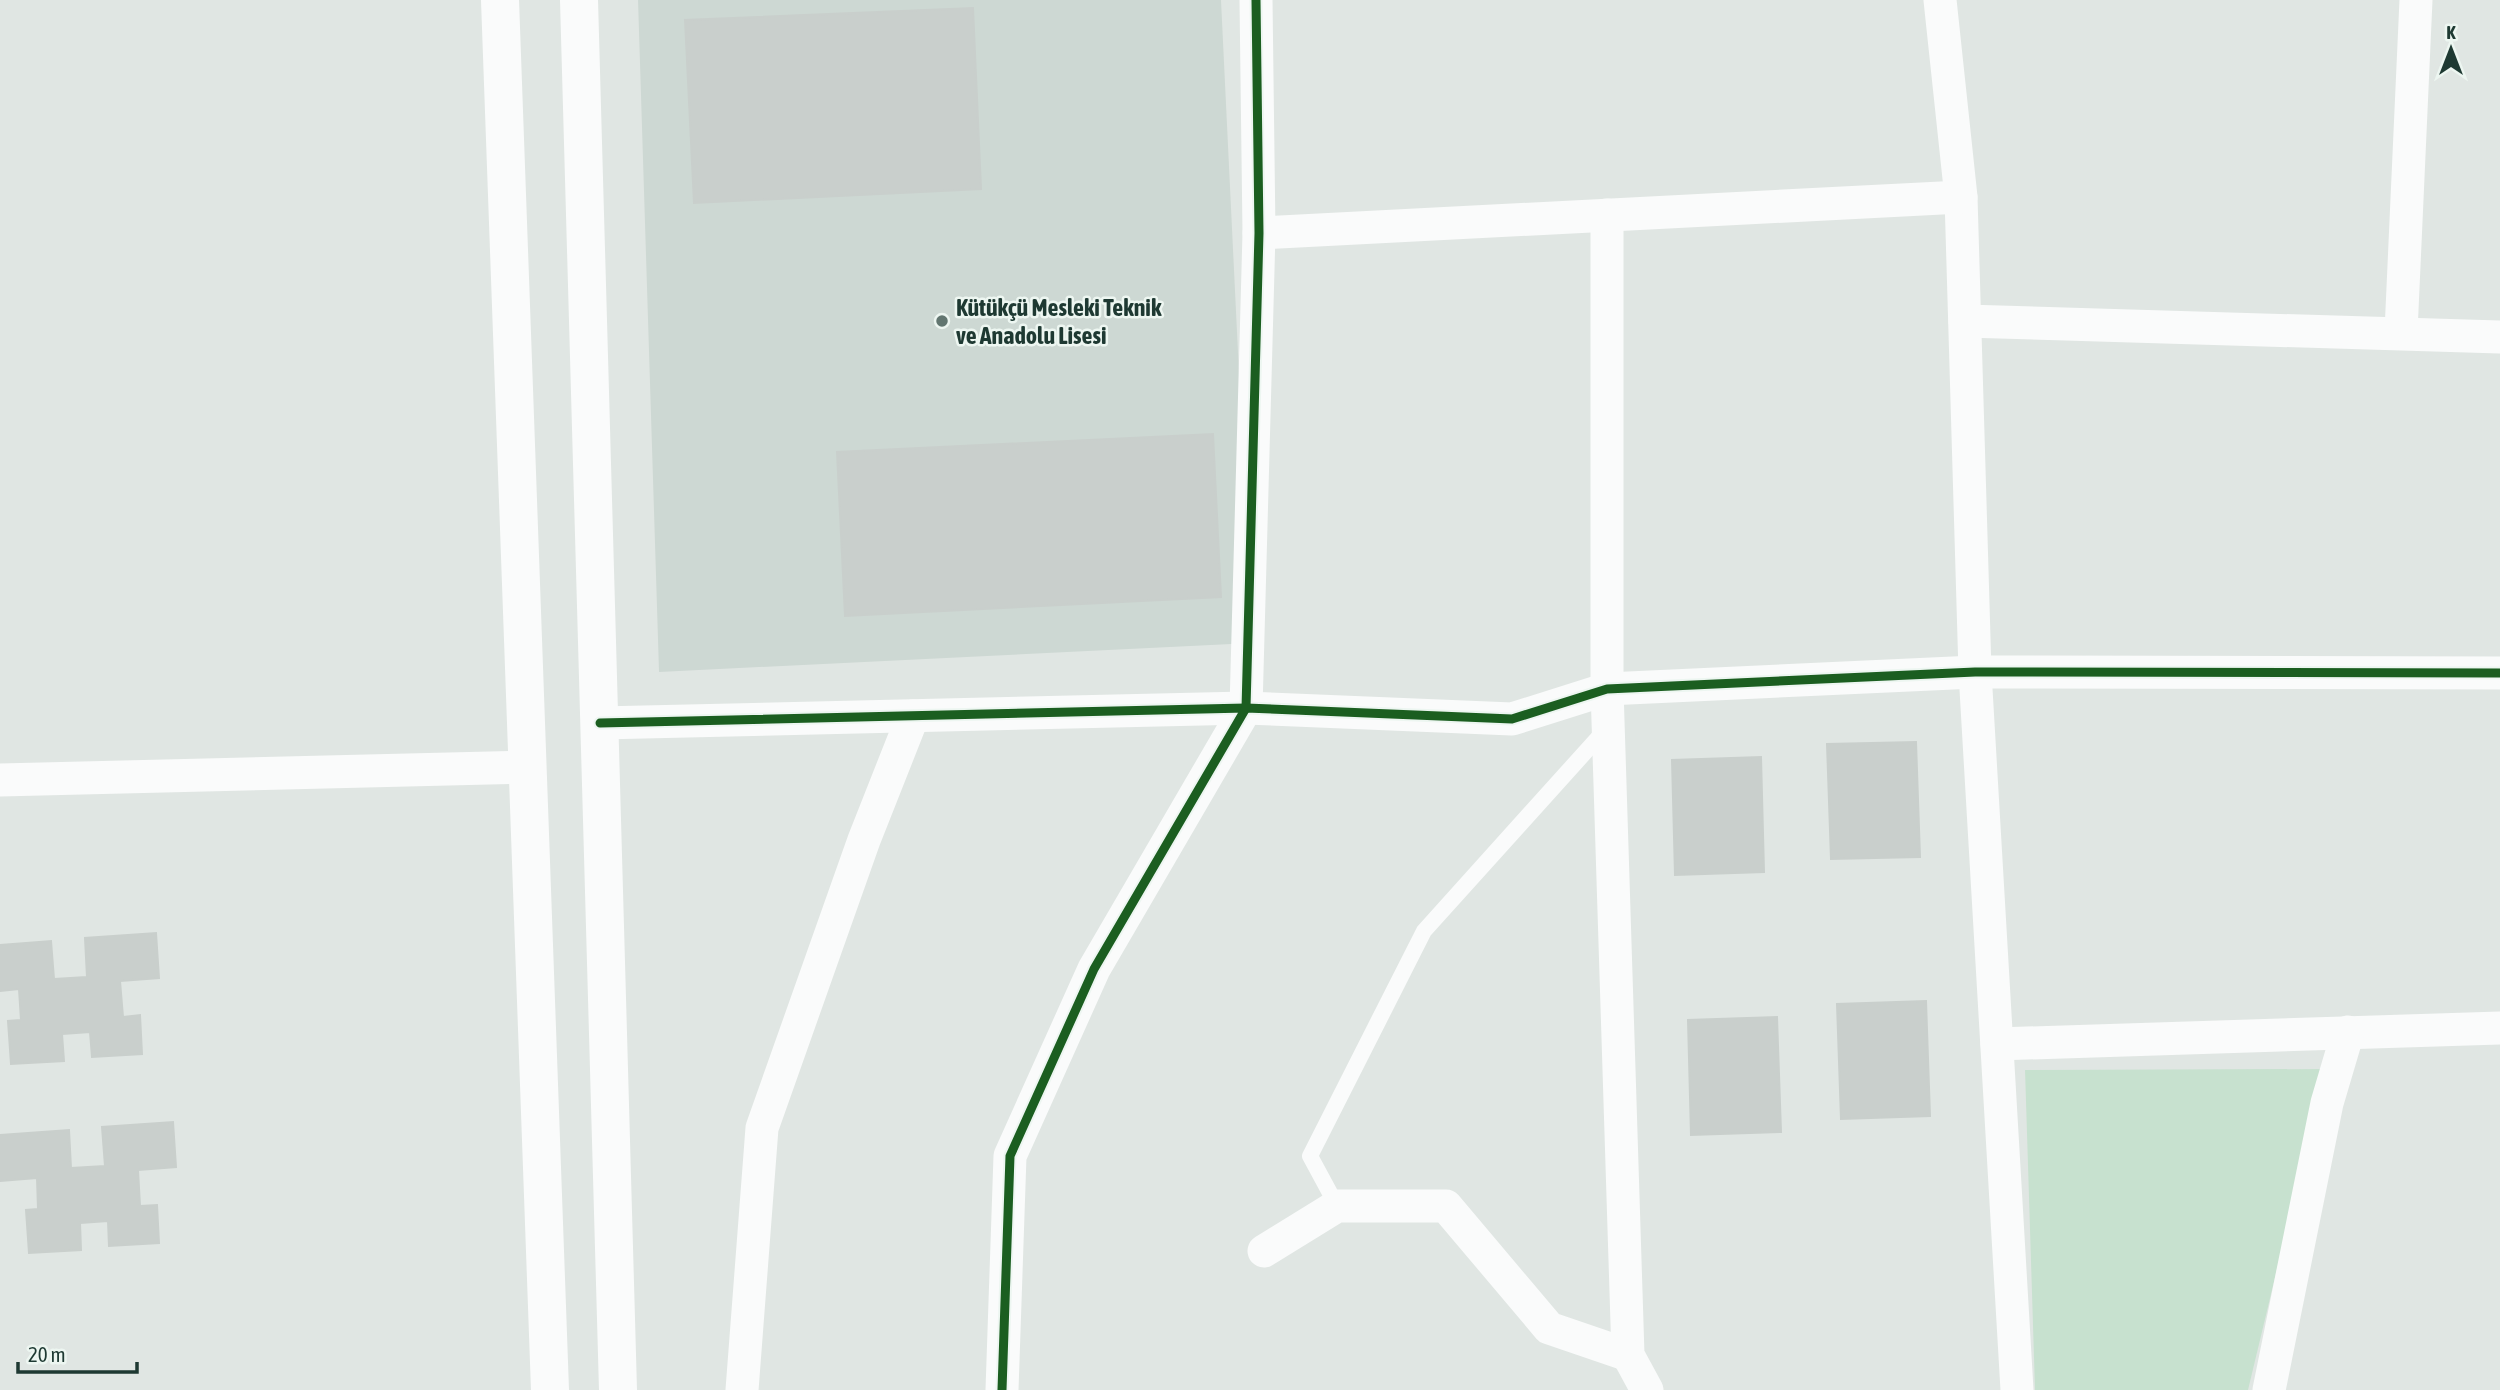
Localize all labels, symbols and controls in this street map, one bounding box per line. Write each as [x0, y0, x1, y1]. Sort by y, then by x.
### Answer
north arrow [2416, 14, 2486, 84]
text: K [2446, 21, 2456, 43]
place label: Kütükçü Mesleki Teknik ve Anadolu Lisesi [956, 294, 1162, 349]
marker: Kütükçü Mesleki Teknik ve Anadolu Lisesi [934, 313, 950, 329]
scale bar [18, 1330, 136, 1374]
text: 20 m [28, 1342, 66, 1366]

